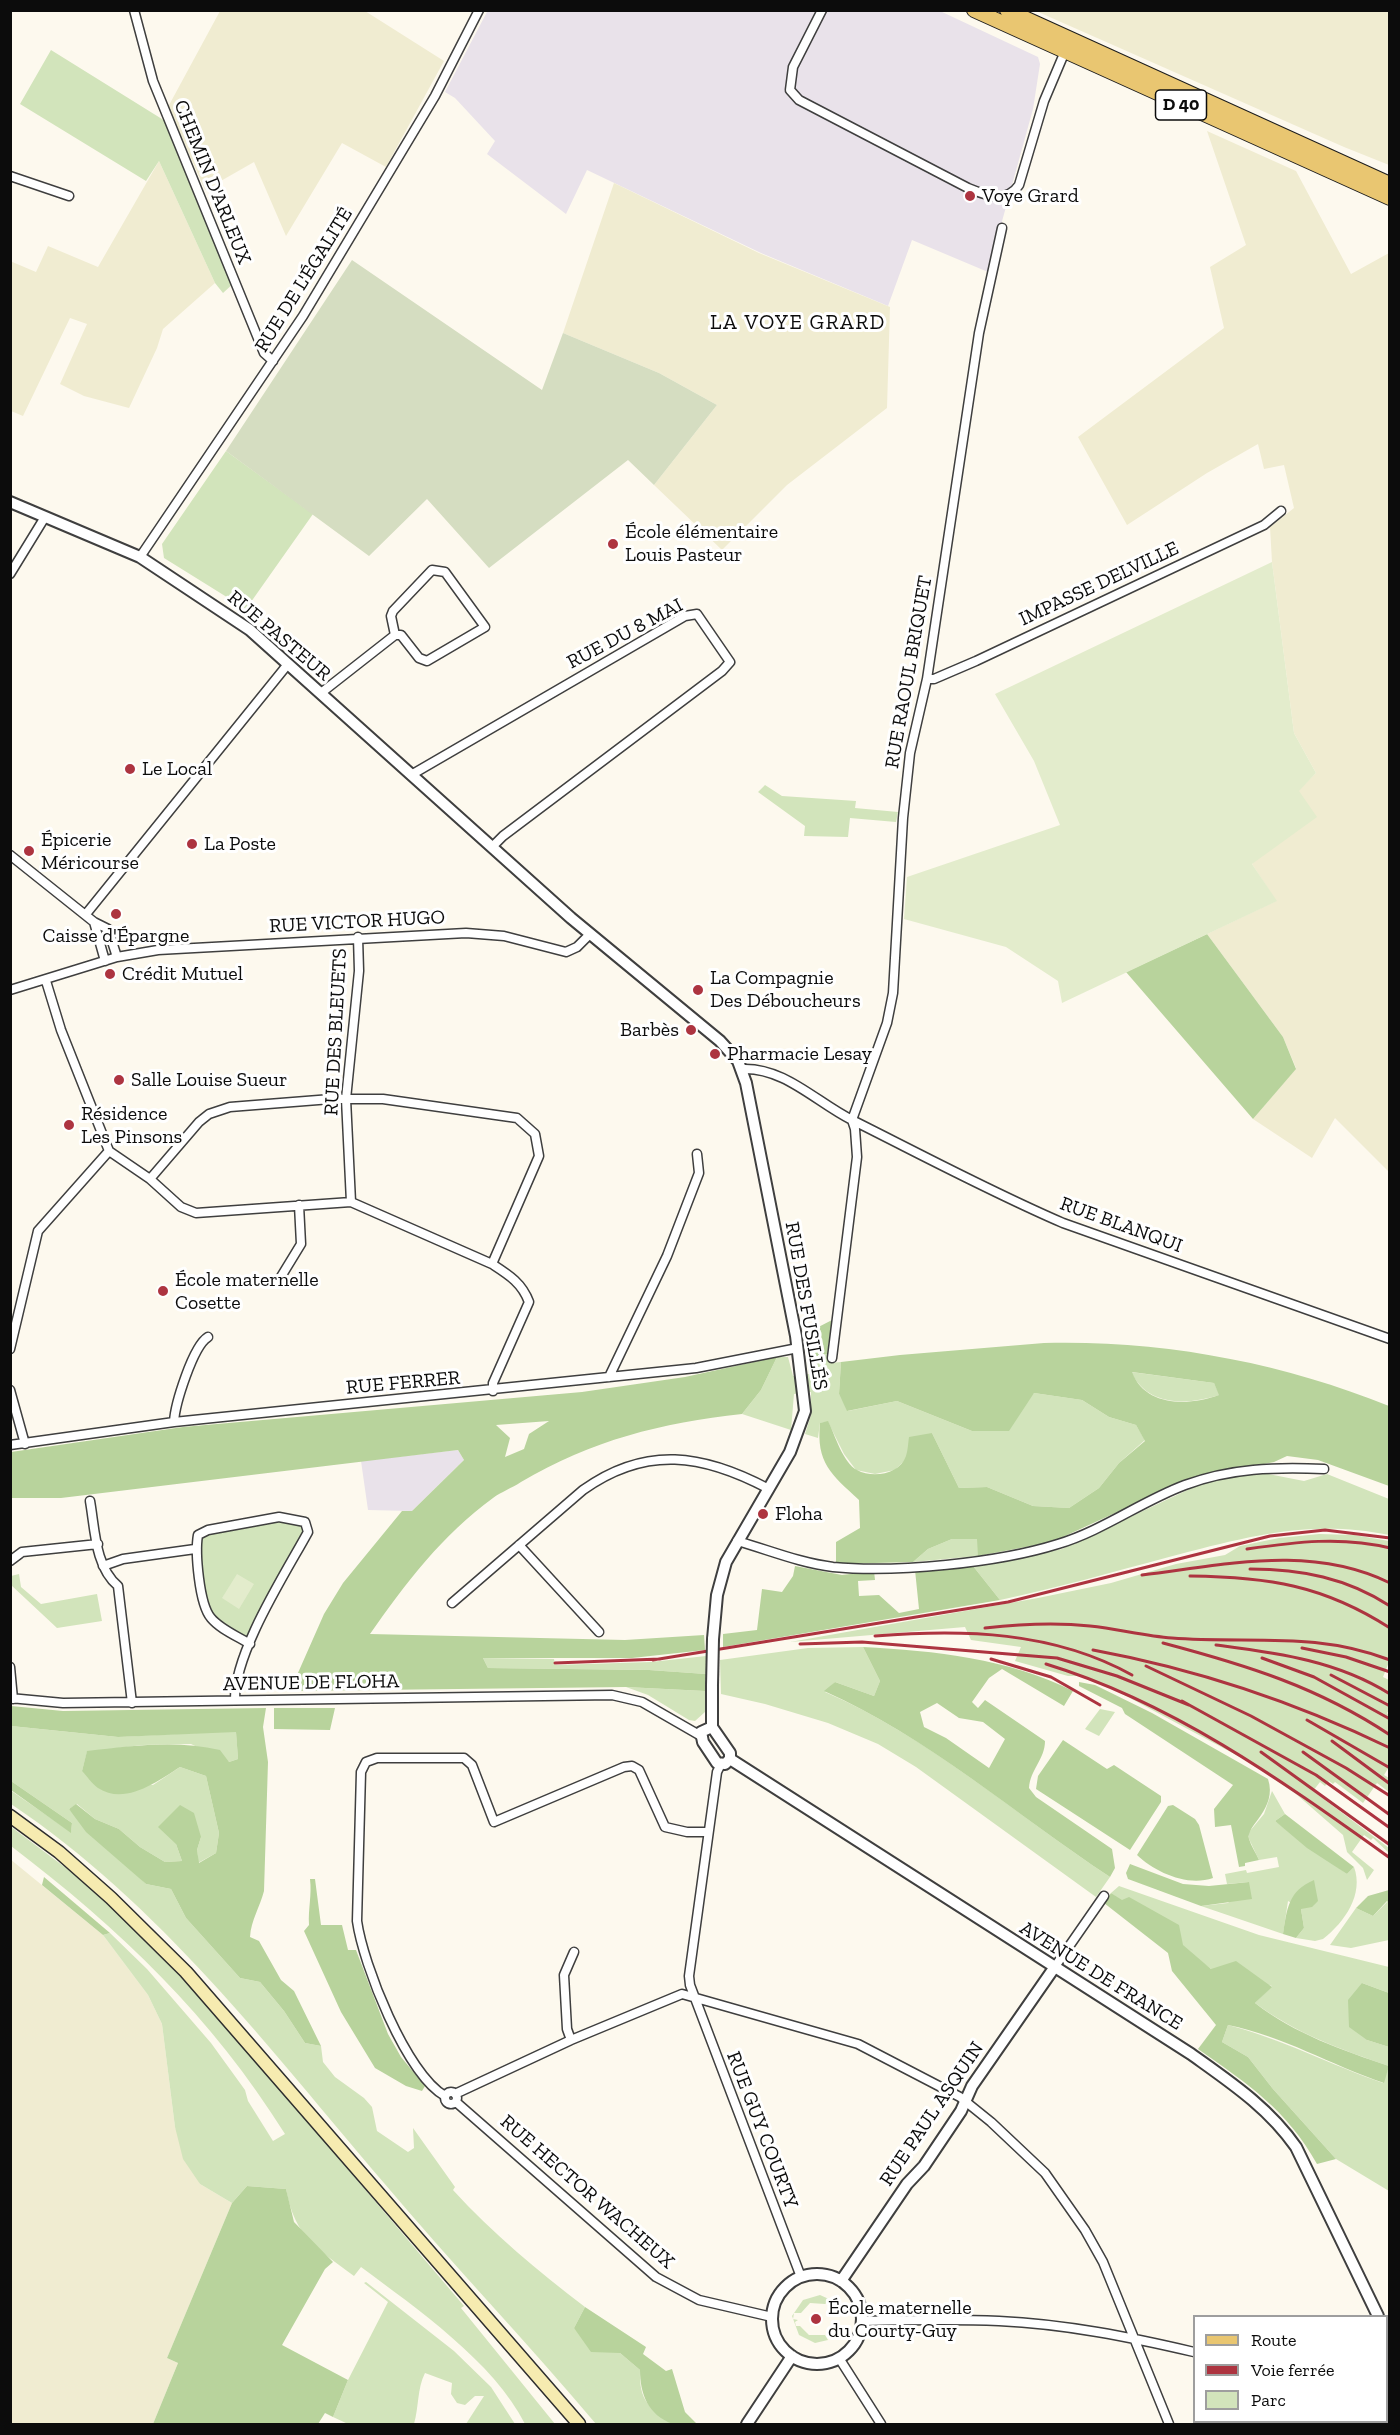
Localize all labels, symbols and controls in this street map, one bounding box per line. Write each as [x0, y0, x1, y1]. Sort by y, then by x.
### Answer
road number: D 40 [1156, 90, 1206, 120]
street label: CHEMIN D'ARLEUX [168, 96, 256, 268]
place label: Voye Grard [982, 184, 1079, 208]
marker: Voye Grard [963, 189, 977, 203]
street label: RUE DE L'ÉGALITÉ [250, 203, 358, 357]
district label: LA VOYE GRARD [710, 310, 886, 336]
place label: École élémentaire Louis Pasteur [625, 520, 778, 567]
marker: École élémentaire Louis Pasteur [606, 537, 620, 551]
street label: IMPASSE DELVILLE [1015, 537, 1183, 631]
street label: RUE RAOUL BRIQUET [880, 574, 938, 770]
street label: RUE PASTEUR [222, 586, 336, 686]
street label: RUE DU 8 MAI [563, 593, 687, 675]
place label: Le Local [142, 757, 212, 781]
marker: Le Local [123, 762, 137, 776]
place label: Épicerie Méricourse [41, 828, 139, 875]
place label: La Poste [204, 832, 276, 856]
marker: La Poste [185, 837, 199, 851]
marker: Épicerie Méricourse [22, 844, 36, 858]
street label: RUE VICTOR HUGO [268, 905, 446, 939]
marker: Caisse d'Épargne [109, 907, 123, 921]
place label: Caisse d'Épargne [43, 924, 189, 948]
street label: RUE DES BLEUETS [320, 948, 352, 1116]
place label: Crédit Mutuel [122, 962, 243, 986]
place label: La Compagnie Des Déboucheurs [710, 966, 861, 1013]
marker: Crédit Mutuel [103, 967, 117, 981]
marker: La Compagnie Des Déboucheurs [691, 983, 705, 997]
place label: Barbès [620, 1018, 679, 1042]
marker: Barbès [684, 1023, 698, 1037]
place label: Pharmacie Lesay [727, 1042, 872, 1066]
marker: Pharmacie Lesay [708, 1047, 722, 1061]
place label: Salle Louise Sueur [131, 1068, 287, 1092]
marker: Salle Louise Sueur [112, 1073, 126, 1087]
place label: Résidence Les Pinsons [81, 1102, 182, 1149]
marker: Résidence Les Pinsons [62, 1118, 76, 1132]
street label: RUE BLANQUI [1057, 1192, 1185, 1258]
street label: RUE DES FUSILLÉS [779, 1220, 833, 1392]
place label: École maternelle Cosette [175, 1268, 319, 1315]
marker: École maternelle Cosette [156, 1284, 170, 1298]
street label: RUE FERRER [345, 1366, 461, 1400]
place label: Floha [775, 1502, 823, 1526]
marker: Floha [756, 1507, 770, 1521]
street label: AVENUE DE FLOHA [223, 1669, 399, 1697]
street label: AVENUE DE FRANCE [1015, 1916, 1187, 2036]
street label: RUE PAUL ASQUIN [875, 2037, 989, 2191]
street label: RUE GUY COURTY [721, 2048, 803, 2212]
street label: RUE HECTOR WACHEUX [495, 2110, 679, 2274]
place label: École maternelle du Courty-Guy [828, 2296, 972, 2343]
marker: École maternelle du Courty-Guy [809, 2312, 823, 2326]
legend [1193, 2315, 1388, 2423]
text: Route [1251, 2329, 1296, 2351]
text: Voie ferrée [1251, 2359, 1334, 2381]
text: Parc [1251, 2389, 1286, 2411]

